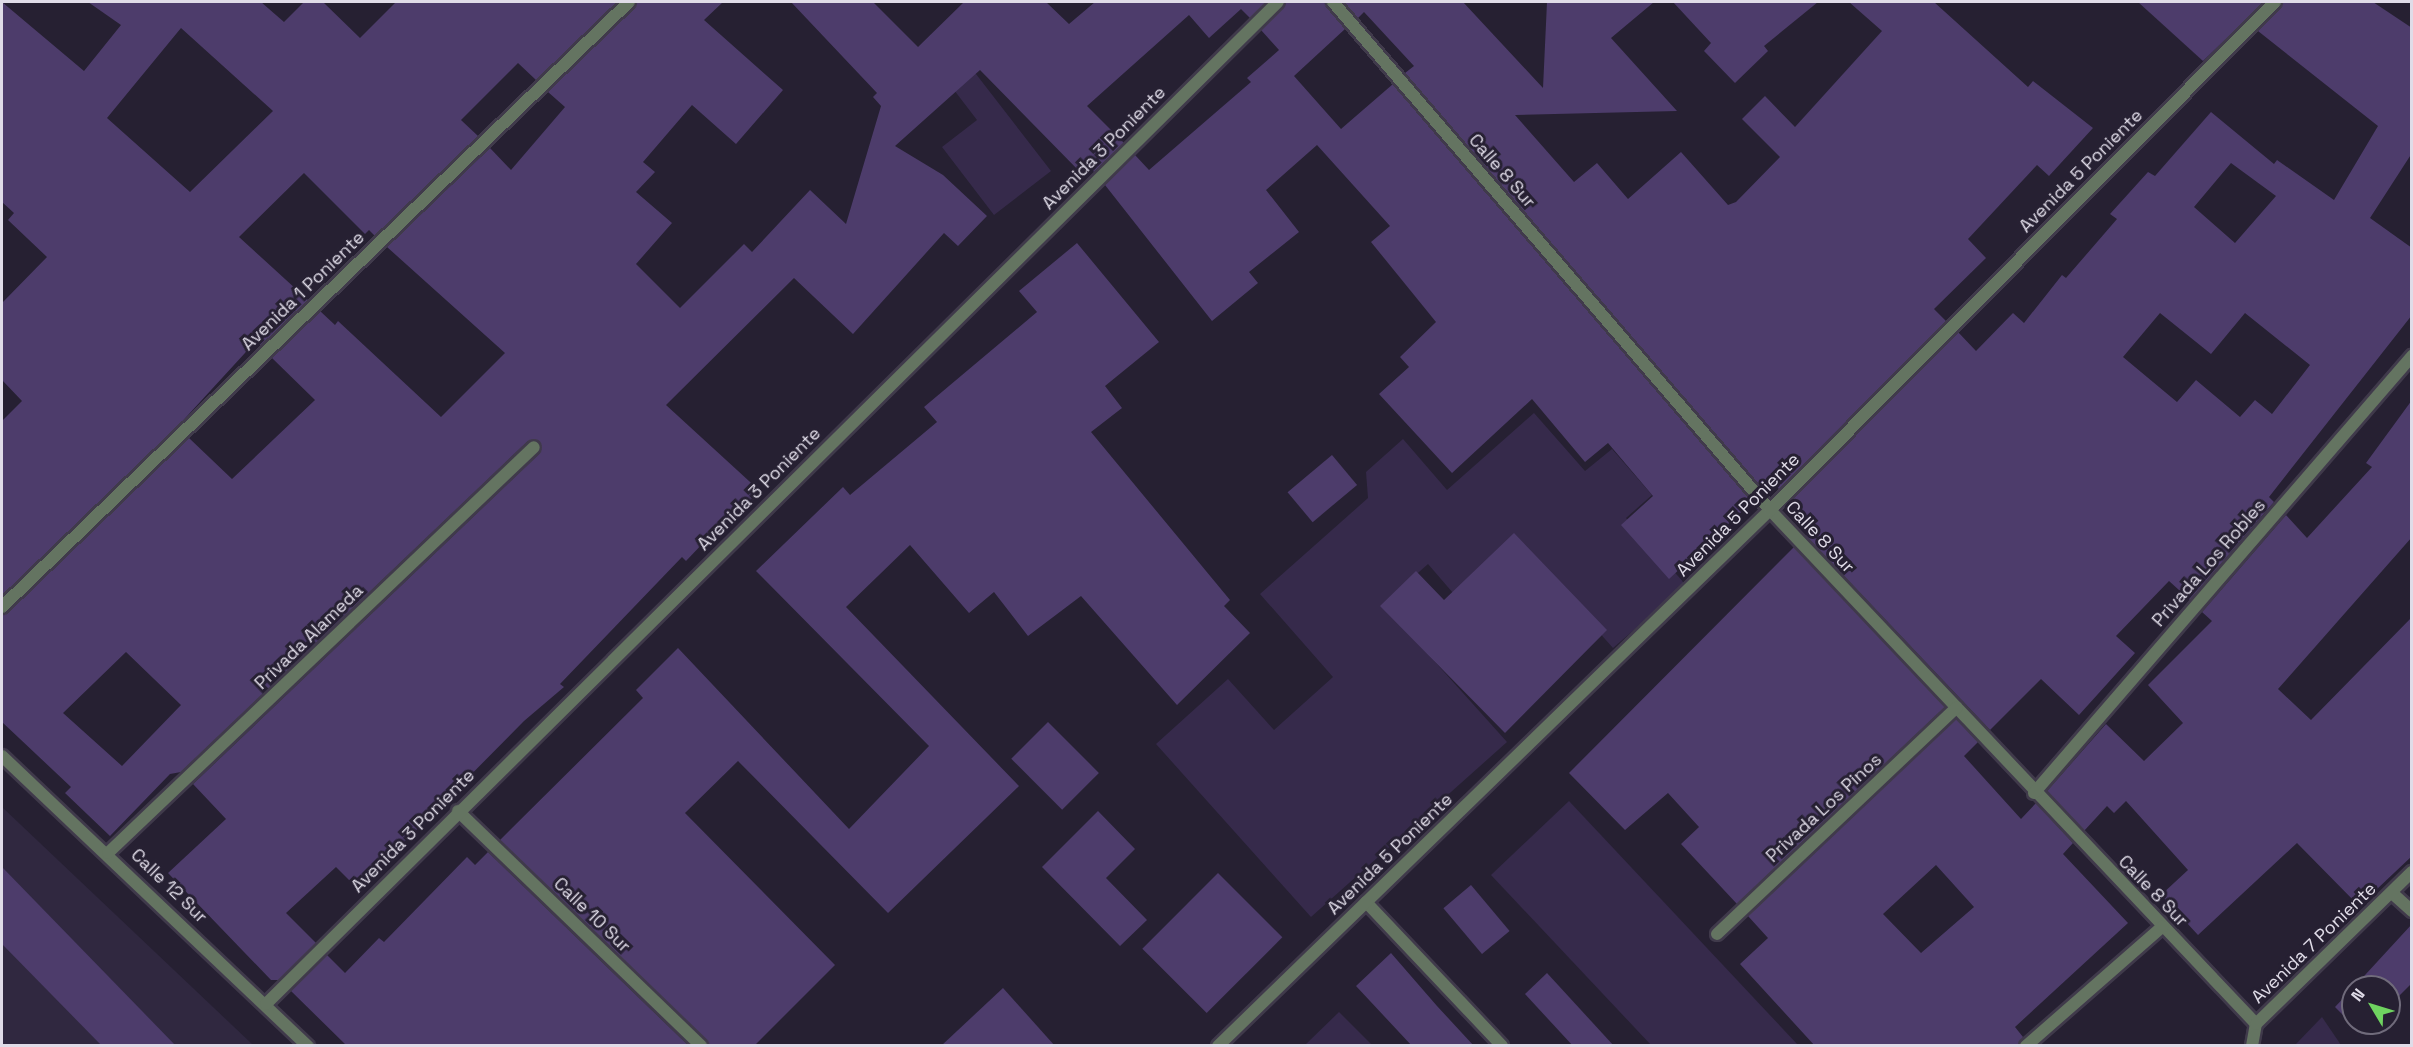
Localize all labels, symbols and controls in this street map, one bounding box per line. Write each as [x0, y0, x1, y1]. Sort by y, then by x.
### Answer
street label: Avenida 3 Poniente [1038, 82, 1170, 214]
street label: Avenida 5 Poniente [2015, 105, 2147, 237]
street label: Calle 8 Sur [1464, 130, 1540, 212]
street label: Avenida 1 Poniente [237, 227, 369, 355]
street label: Avenida 3 Poniente [693, 423, 825, 555]
street label: Avenida 5 Poniente [1672, 449, 1804, 581]
street label: Privada Los Robles [2148, 495, 2270, 631]
street label: Calle 8 Sur [1781, 496, 1859, 578]
street label: Privada Alameda [250, 580, 368, 694]
street label: Privada Los Pinos [1762, 749, 1886, 867]
street label: Avenida 3 Poniente [347, 765, 479, 897]
street label: Avenida 5 Poniente [1323, 789, 1457, 919]
street label: Calle 12 Sur [126, 844, 212, 928]
street label: Calle 8 Sur [2114, 851, 2192, 931]
street label: Calle 10 Sur [549, 873, 635, 957]
street label: Avenida 7 Poniente [2247, 878, 2381, 1008]
north arrow [2341, 975, 2401, 1035]
text: N [2346, 984, 2370, 1006]

